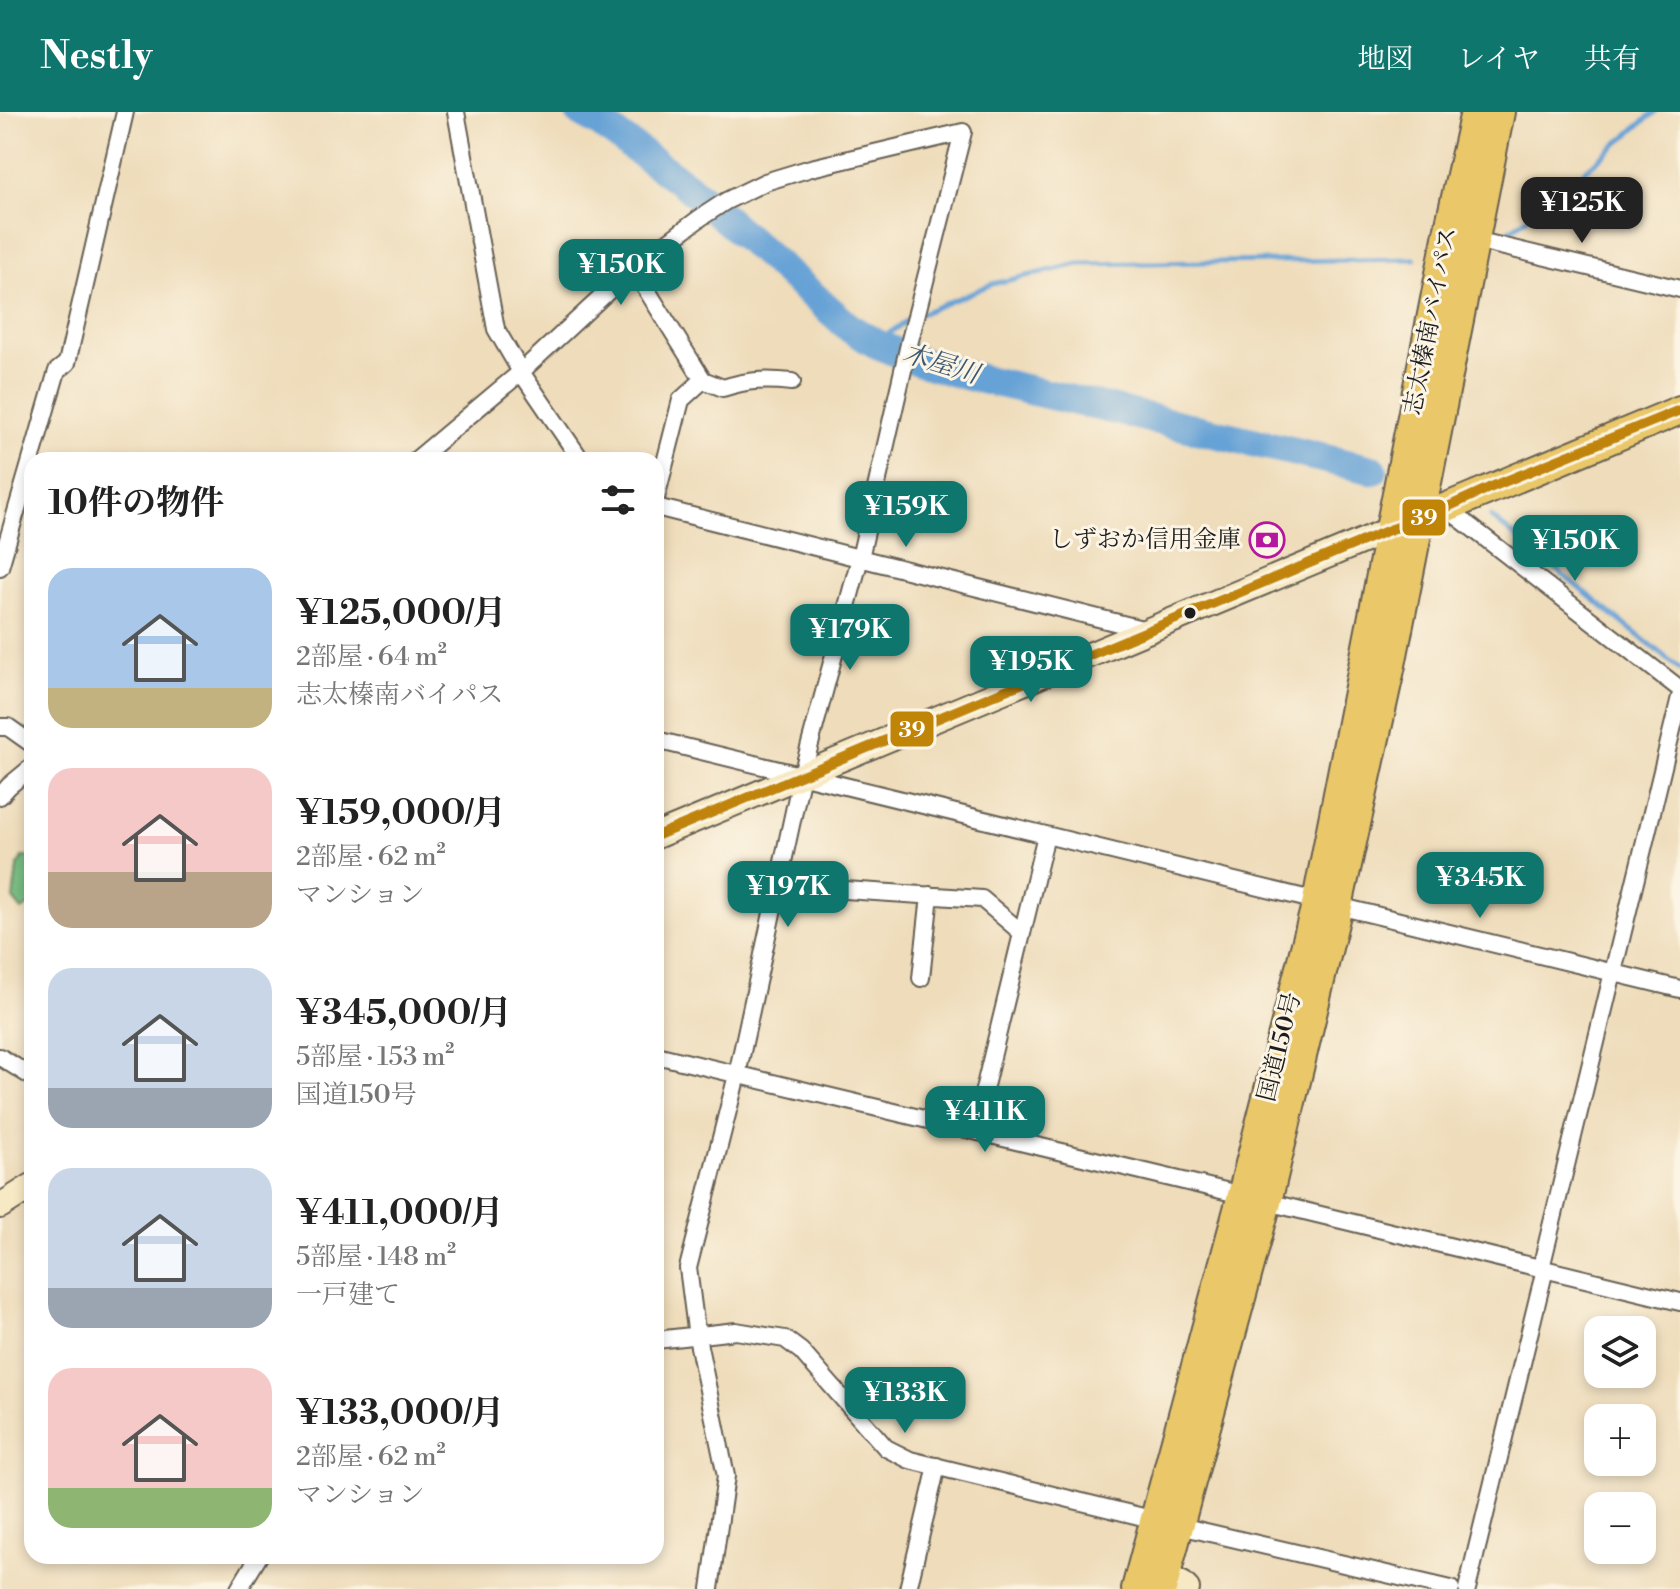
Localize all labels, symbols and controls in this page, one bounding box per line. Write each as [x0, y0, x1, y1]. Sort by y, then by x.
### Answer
text: Nestly [40, 33, 153, 80]
text: 地図 [1357, 42, 1413, 77]
text: レイヤ [1457, 42, 1540, 77]
text: 共有 [1584, 42, 1640, 77]
pin: ¥125K [1526, 177, 1638, 245]
text: ¥125K [1539, 187, 1625, 219]
street label: 志太榛南バイパス [1398, 224, 1464, 418]
pin: ¥150K [565, 239, 677, 307]
text: ¥150K [577, 249, 665, 281]
water label: 木屋川 [899, 337, 986, 392]
icon: filters [596, 478, 640, 522]
pin: ¥159K [850, 481, 962, 549]
text: 10件の物件 [48, 483, 224, 525]
text: ¥159K [863, 491, 949, 523]
line badge: 39 [1401, 498, 1447, 537]
text: 39 [1410, 505, 1438, 532]
pin: ¥150K [1519, 515, 1631, 583]
bank icon: しずおか信用金庫 [1248, 521, 1286, 559]
place label: しずおか信用金庫 [1049, 525, 1241, 555]
text: ¥150K [1531, 525, 1619, 557]
text: ¥125,000/月 [296, 593, 506, 635]
icon: home [112, 600, 208, 696]
pin: ¥179K [794, 604, 906, 672]
unlabelled marker [1182, 605, 1198, 621]
text: ¥179K [808, 614, 892, 646]
pin: ¥195K [975, 636, 1087, 704]
text: 2部屋 · 64 m² [296, 641, 447, 673]
text: ¥195K [988, 646, 1074, 678]
text: 志太榛南バイパス [296, 679, 503, 711]
line badge: 39 [889, 710, 935, 748]
text: 39 [898, 717, 926, 744]
text: ¥159,000/月 [296, 793, 506, 835]
icon: home [112, 800, 208, 896]
text: 2部屋 · 62 m² [296, 841, 446, 873]
pin: ¥345K [1424, 852, 1536, 920]
pin: ¥197K [732, 861, 844, 929]
text: ¥345K [1435, 862, 1525, 894]
text: ¥197K [746, 871, 830, 903]
text: マンション [296, 879, 425, 911]
street label: 国道150号 [1252, 989, 1308, 1105]
text: ¥345,000/月 [296, 993, 512, 1035]
icon: home [112, 1000, 208, 1096]
text: 5部屋 · 153 m² [296, 1041, 454, 1073]
text: 国道150号 [296, 1079, 417, 1111]
pin: ¥411K [929, 1086, 1041, 1154]
text: ¥411K [943, 1096, 1027, 1128]
text: ¥411,000/月 [296, 1193, 504, 1235]
icon: home [112, 1200, 208, 1296]
text: 5部屋 · 148 m² [296, 1241, 456, 1273]
text: 一戸建て [296, 1279, 400, 1311]
map controls [1584, 1316, 1656, 1564]
button: layers [1584, 1316, 1656, 1388]
pin: ¥133K [849, 1367, 961, 1435]
text: ¥133K [863, 1377, 947, 1409]
text: ¥133,000/月 [296, 1393, 504, 1435]
icon: home [112, 1400, 208, 1496]
button: + [1584, 1404, 1656, 1476]
text: 2部屋 · 62 m² [296, 1441, 446, 1473]
text: マンション [296, 1479, 425, 1511]
button: − [1584, 1492, 1656, 1564]

